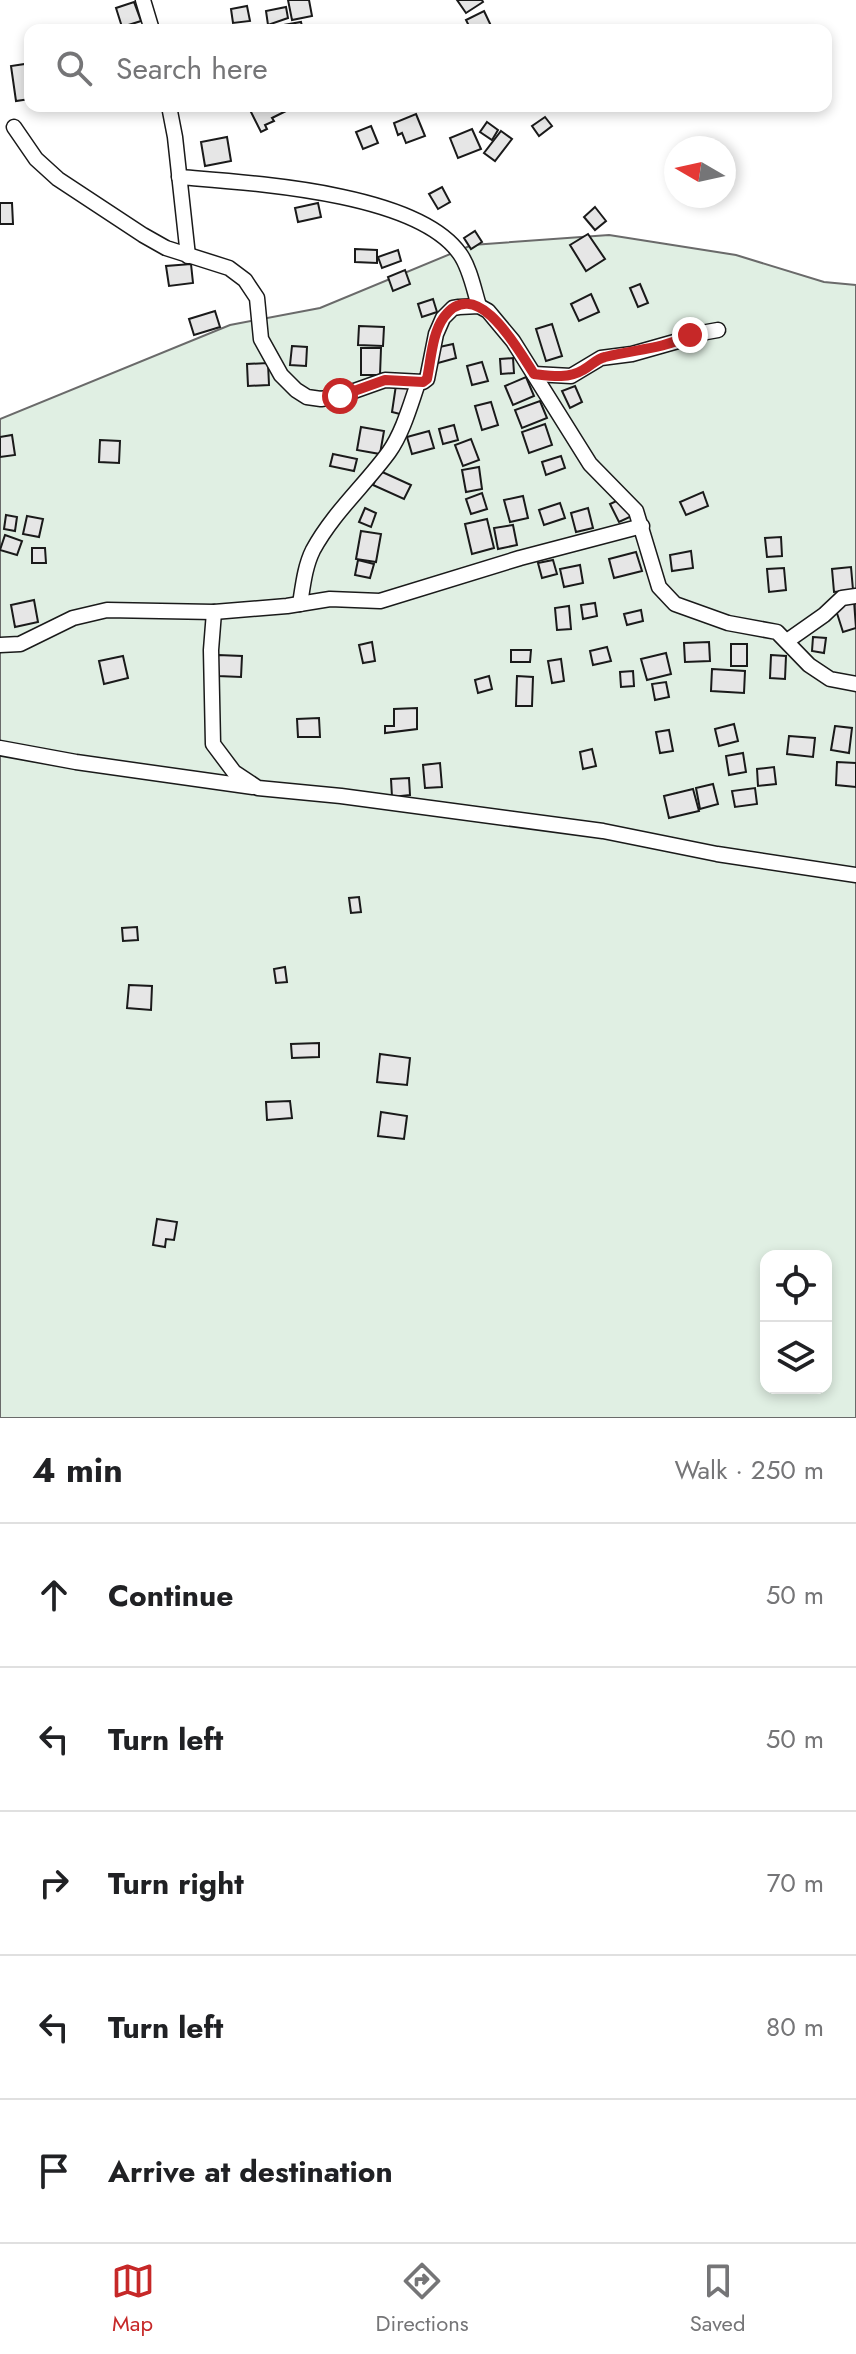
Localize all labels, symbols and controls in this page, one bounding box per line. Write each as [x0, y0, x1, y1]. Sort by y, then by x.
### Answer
search box [24, 24, 832, 112]
icon: search [52, 46, 96, 90]
text: Search here [116, 47, 268, 90]
north arrow [664, 136, 736, 208]
route end [672, 317, 708, 353]
route start [322, 378, 358, 414]
map controls [760, 1250, 832, 1394]
button: locate [760, 1250, 832, 1322]
button: layers [760, 1322, 832, 1394]
text: 4 min [32, 1446, 123, 1495]
text: Walk · 250 m [674, 1451, 824, 1489]
icon: ahead [32, 1573, 76, 1617]
text: Continue [108, 1574, 234, 1617]
text: 50 m [766, 1576, 824, 1614]
icon: left [32, 1717, 76, 1761]
text: Turn left [108, 1718, 223, 1761]
text: 50 m [766, 1720, 824, 1758]
icon: right [32, 1861, 76, 1905]
text: Turn right [108, 1862, 244, 1905]
text: 70 m [767, 1864, 824, 1902]
icon: left [32, 2005, 76, 2049]
text: Turn left [108, 2006, 223, 2049]
text: 80 m [766, 2008, 824, 2046]
icon: arrive [32, 2149, 76, 2193]
text: Arrive at destination [108, 2150, 393, 2193]
tab: Map [111, 2259, 155, 2339]
tab: Directions [376, 2259, 469, 2339]
tab: Saved [690, 2259, 745, 2339]

